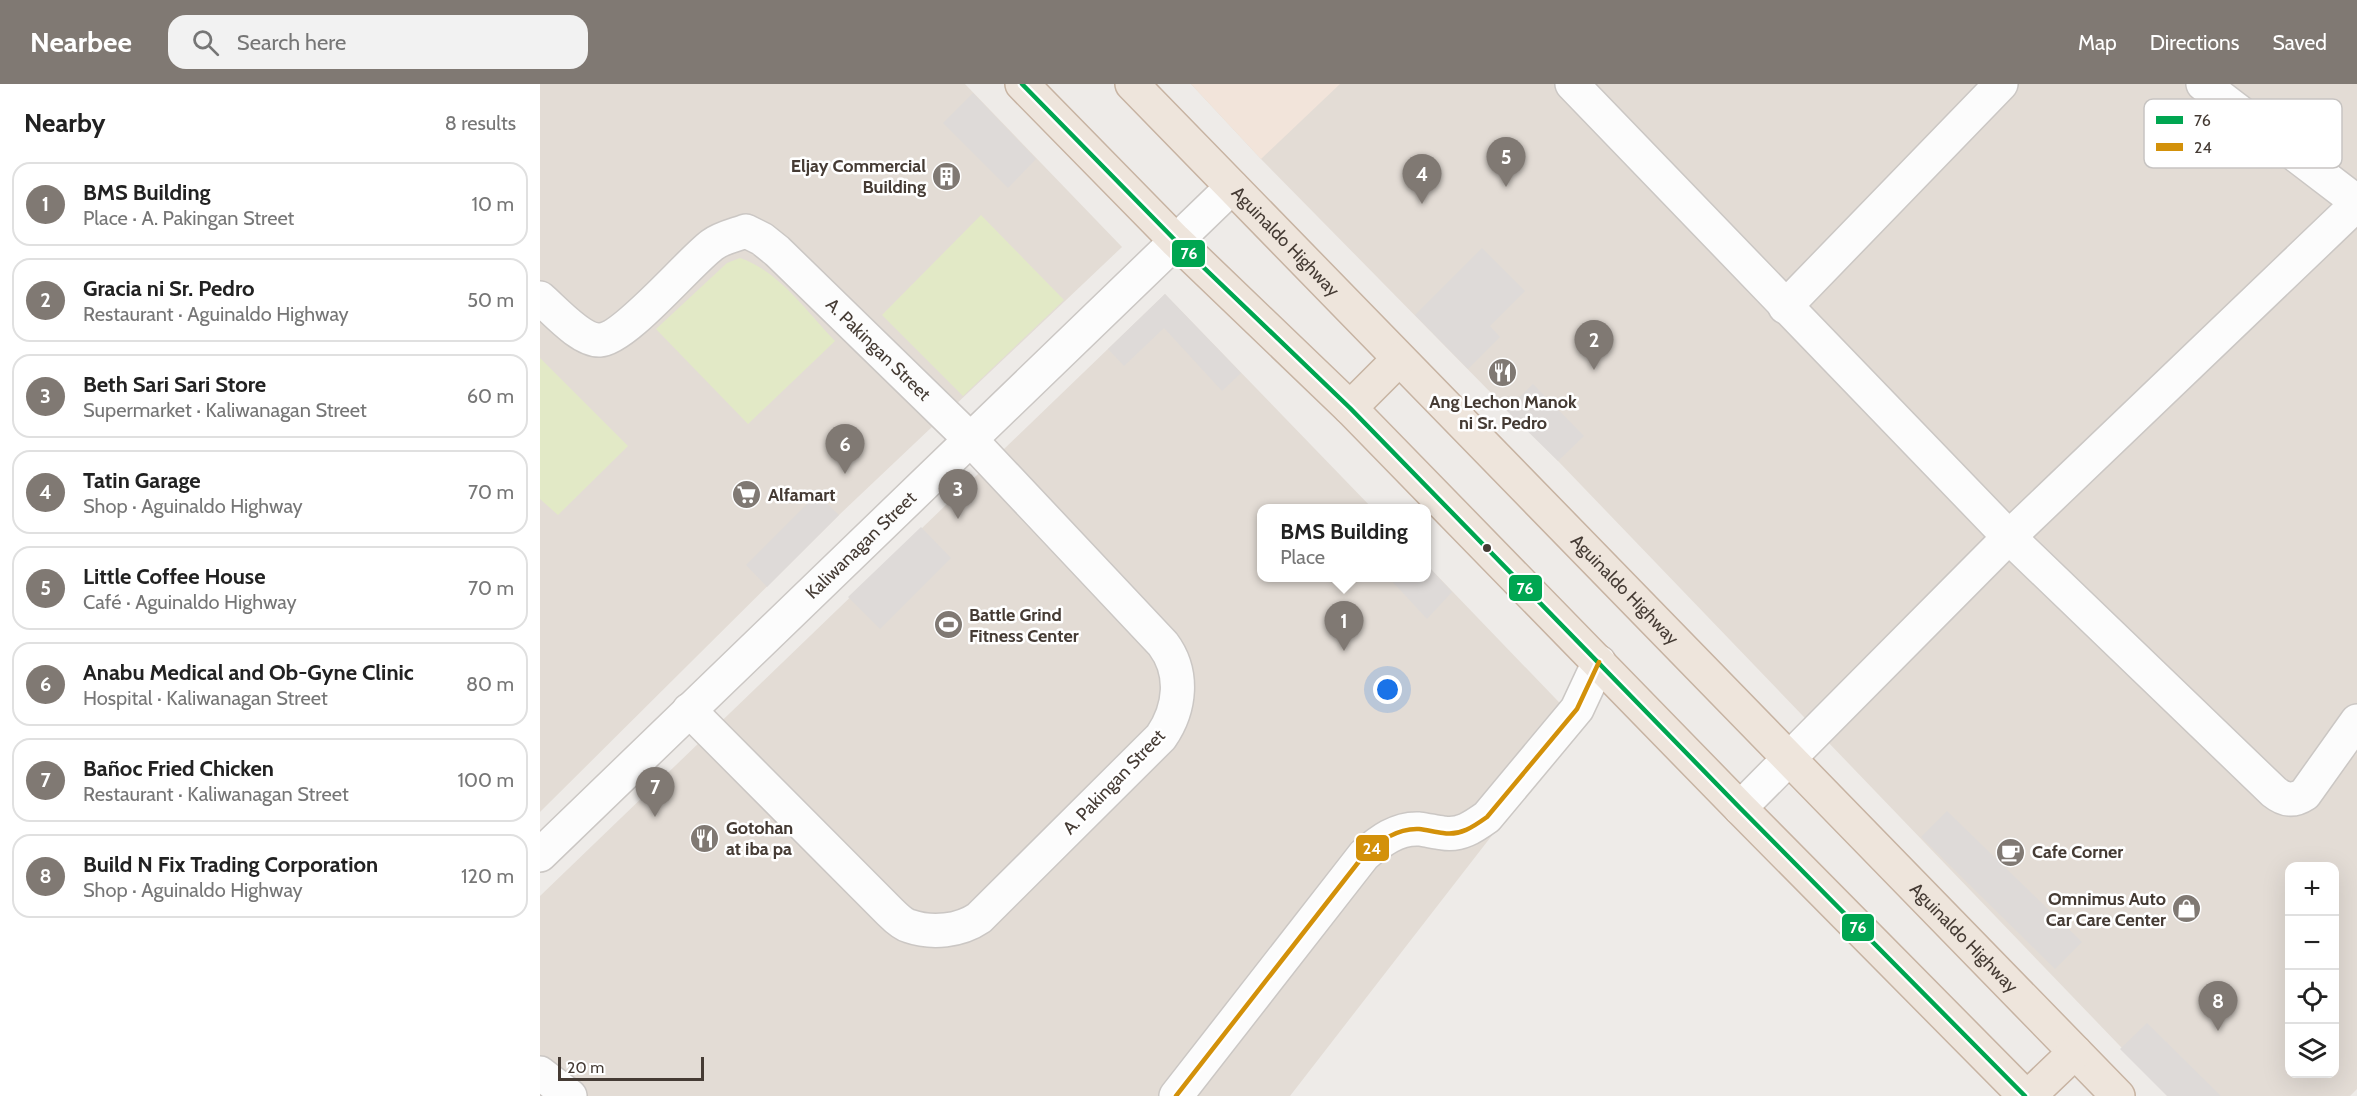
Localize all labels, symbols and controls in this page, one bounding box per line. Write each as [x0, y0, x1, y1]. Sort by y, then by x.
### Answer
search box [168, 15, 588, 69]
text: Nearbee [30, 25, 132, 59]
icon: search [189, 26, 222, 59]
text: Search here [237, 29, 346, 56]
text: Map [2078, 30, 2117, 55]
text: Directions [2150, 30, 2239, 55]
text: Saved [2272, 30, 2327, 55]
legend [2144, 99, 2342, 168]
text: Nearby [24, 107, 105, 139]
text: 8 results [445, 111, 516, 135]
text: 76 [2194, 111, 2211, 130]
pin: 5 [1486, 138, 1526, 187]
text: 24 [2194, 138, 2212, 157]
pin: 4 [1402, 154, 1442, 204]
place label: Eljay Commercial Building [791, 155, 926, 198]
building icon: Eljay Commercial Building [931, 160, 963, 192]
text: BMS Building [83, 179, 211, 206]
street label: Aguinaldo Highway [1227, 182, 1344, 301]
text: 1 [42, 192, 49, 216]
text: 10 m [471, 192, 514, 216]
text: Place · A. Pakingan Street [83, 206, 294, 230]
line badge: 76 [1171, 239, 1206, 268]
text: 76 [1181, 244, 1197, 263]
text: Gracia ni Sr. Pedro [83, 275, 255, 302]
text: 2 [40, 288, 51, 312]
text: 50 m [467, 288, 514, 312]
street label: A. Pakingan Street [821, 294, 935, 405]
text: Restaurant · Aguinaldo Highway [83, 302, 349, 326]
pin: 2 [1574, 320, 1614, 370]
restaurant icon: Ang Lechon Manok ni Sr. Pedro [1487, 357, 1519, 389]
text: Beth Sari Sari Store [83, 371, 266, 398]
text: 3 [40, 384, 51, 408]
text: 60 m [467, 384, 514, 408]
place label: Ang Lechon Manok ni Sr. Pedro [1429, 391, 1577, 434]
text: Supermarket · Kaliwanagan Street [83, 398, 367, 422]
pin: 6 [826, 424, 864, 474]
text: Tatin Garage [83, 467, 201, 494]
pin: 3 [938, 470, 978, 519]
supermarket icon: Alfamart [731, 479, 763, 511]
text: 4 [39, 480, 52, 504]
text: 70 m [468, 480, 514, 504]
place label: Alfamart [768, 484, 836, 506]
street label: Kaliwanagan Street [801, 487, 921, 604]
text: Shop · Aguinaldo Highway [83, 494, 303, 518]
popup [1257, 504, 1431, 582]
text: BMS Building [1280, 518, 1408, 545]
street label: Aguinaldo Highway [1566, 530, 1683, 649]
unlabelled marker [1481, 542, 1493, 554]
text: Place [1280, 545, 1325, 569]
text: Little Coffee House [83, 563, 266, 590]
line badge: 76 [1508, 574, 1543, 602]
text: 5 [40, 576, 51, 600]
text: 70 m [468, 576, 514, 600]
text: 76 [1517, 579, 1533, 598]
text: Café · Aguinaldo Highway [83, 590, 297, 614]
pin: 1 [1324, 602, 1364, 651]
place label: Battle Grind Fitness Center [969, 604, 1079, 647]
sports icon: Battle Grind Fitness Center [932, 609, 964, 641]
text: Anabu Medical and Ob-Gyne Clinic [83, 659, 414, 686]
text: 6 [40, 672, 51, 696]
text: 80 m [466, 672, 514, 696]
your location [1373, 675, 1402, 704]
text: Hospital · Kaliwanagan Street [83, 686, 328, 710]
street label: A. Pakingan Street [1058, 725, 1170, 839]
text: Bañoc Fried Chicken [83, 755, 274, 782]
text: 7 [40, 768, 51, 792]
text: 100 m [458, 768, 514, 792]
pin: 7 [636, 768, 674, 817]
text: Restaurant · Kaliwanagan Street [83, 782, 349, 806]
place label: Gotohan at iba pa [726, 817, 793, 860]
restaurant icon: Gotohan at iba pa [689, 822, 721, 854]
line badge: 24 [1355, 834, 1390, 862]
cafe icon: Cafe Corner [1995, 836, 2027, 868]
text: 24 [1363, 839, 1381, 858]
place label: Cafe Corner [2032, 841, 2123, 863]
text: Build N Fix Trading Corporation [83, 851, 378, 878]
map controls [2285, 862, 2339, 1078]
button: + [2285, 862, 2339, 916]
text: 8 [39, 864, 52, 888]
text: 120 m [461, 864, 514, 888]
text: Shop · Aguinaldo Highway [83, 878, 303, 902]
street label: Aguinaldo Highway [1905, 878, 2022, 998]
place label: Omnimus Auto Car Care Center [2046, 888, 2166, 931]
shop icon: Omnimus Auto Car Care Center [2171, 893, 2203, 925]
line badge: 76 [1841, 913, 1875, 942]
button: − [2285, 916, 2339, 970]
text: 76 [1850, 918, 1866, 937]
button: locate [2285, 970, 2339, 1024]
pin: 8 [2198, 982, 2238, 1031]
button: layers [2285, 1024, 2339, 1078]
scale bar [558, 1054, 704, 1082]
text: 20 m [567, 1058, 604, 1077]

